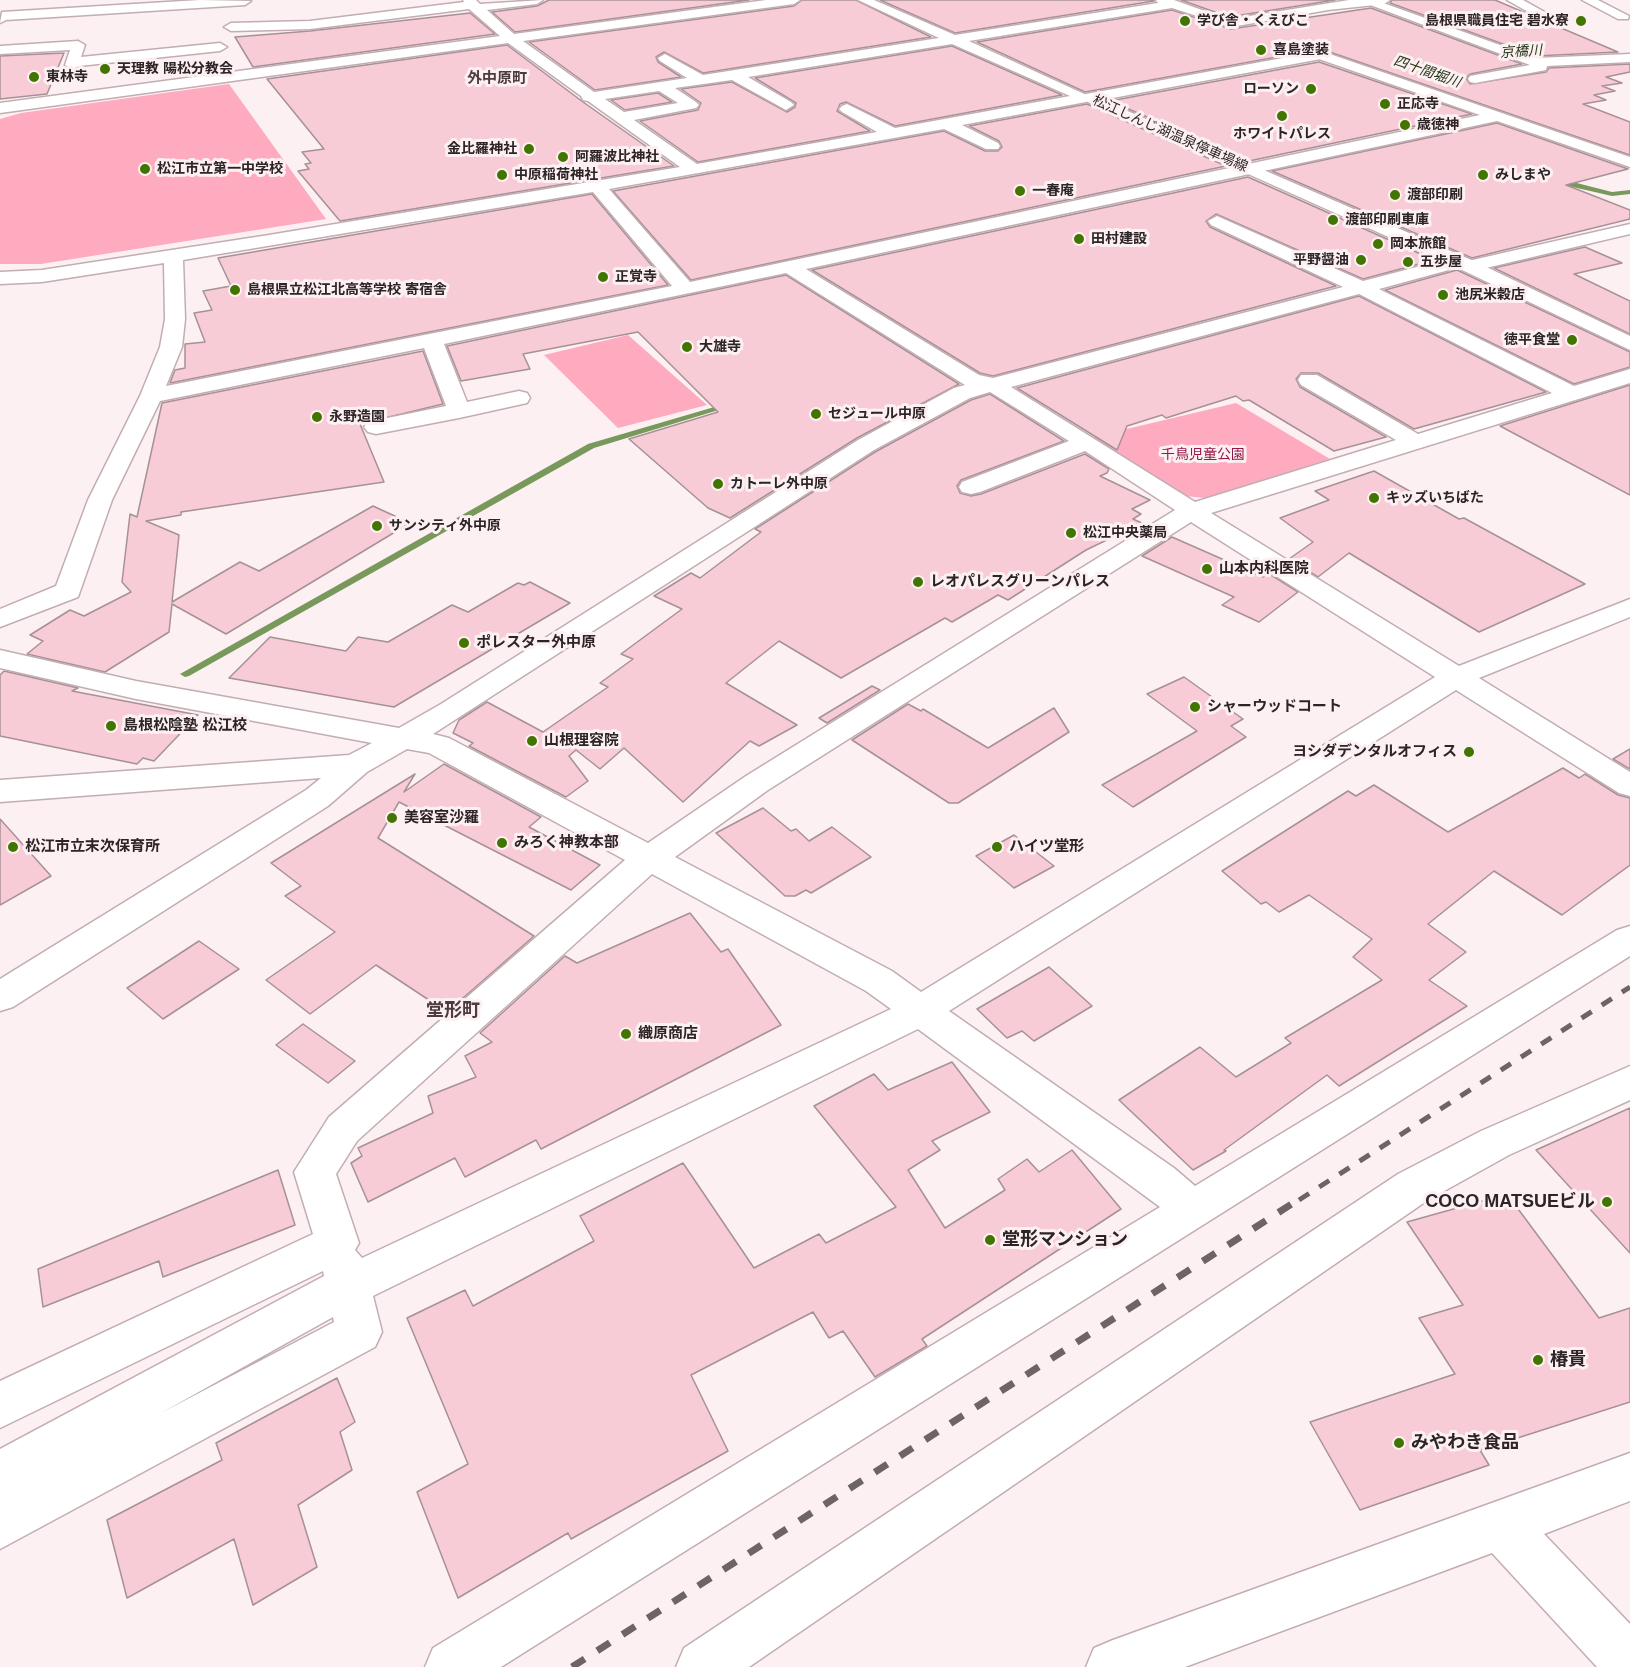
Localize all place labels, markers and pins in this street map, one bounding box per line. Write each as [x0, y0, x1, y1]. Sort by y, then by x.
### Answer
place label: 学び舎・くえびこ [1197, 13, 1309, 29]
place label: 島根県職員住宅 碧水寮 [1425, 13, 1569, 29]
marker: 学び舎・くえびこ [1178, 14, 1192, 28]
marker: 島根県職員住宅 碧水寮 [1574, 14, 1588, 28]
place label: 喜島塗装 [1273, 42, 1329, 58]
marker: 喜島塗装 [1254, 43, 1268, 57]
place label: 天理教 陽松分教会 [117, 61, 233, 77]
marker: 天理教 陽松分教会 [98, 62, 112, 76]
place label: 東林寺 [46, 69, 88, 85]
marker: 東林寺 [27, 70, 41, 84]
place label: ローソン [1243, 81, 1299, 97]
marker: ローソン [1304, 82, 1318, 96]
place label: 正応寺 [1397, 96, 1439, 112]
marker: 正応寺 [1378, 97, 1392, 111]
marker: ホワイトパレス [1275, 109, 1289, 123]
place label: 歳徳神 [1417, 117, 1459, 133]
marker: 歳徳神 [1398, 118, 1412, 132]
place label: ホワイトパレス [1233, 126, 1331, 142]
place label: 金比羅神社 [447, 141, 517, 157]
marker: 金比羅神社 [522, 142, 536, 156]
place label: 阿羅波比神社 [575, 149, 659, 165]
marker: 阿羅波比神社 [556, 150, 570, 164]
place label: 松江市立第一中学校 [157, 161, 283, 177]
marker: 松江市立第一中学校 [138, 162, 152, 176]
place label: 中原稲荷神社 [514, 167, 598, 183]
place label: みしまや [1495, 167, 1551, 183]
marker: 中原稲荷神社 [495, 168, 509, 182]
marker: みしまや [1476, 168, 1490, 182]
place label: 一春庵 [1032, 183, 1074, 199]
marker: 一春庵 [1013, 184, 1027, 198]
place label: 渡部印刷 [1407, 187, 1463, 203]
marker: 渡部印刷 [1388, 188, 1402, 202]
place label: 渡部印刷車庫 [1345, 212, 1429, 228]
marker: 渡部印刷車庫 [1326, 213, 1340, 227]
place label: 田村建設 [1091, 231, 1147, 247]
marker: 田村建設 [1072, 232, 1086, 246]
place label: 岡本旅館 [1390, 236, 1446, 252]
marker: 岡本旅館 [1371, 237, 1385, 251]
place label: 平野醤油 [1293, 252, 1349, 268]
marker: 平野醤油 [1354, 253, 1368, 267]
place label: 五歩屋 [1420, 254, 1462, 270]
marker: 五歩屋 [1401, 255, 1415, 269]
place label: 正覚寺 [615, 269, 657, 285]
marker: 正覚寺 [596, 270, 610, 284]
place label: 島根県立松江北高等学校 寄宿舎 [247, 282, 447, 298]
marker: 島根県立松江北高等学校 寄宿舎 [228, 283, 242, 297]
place label: 池尻米穀店 [1455, 287, 1525, 303]
marker: 池尻米穀店 [1436, 288, 1450, 302]
place label: 徳平食堂 [1504, 332, 1560, 348]
marker: 徳平食堂 [1565, 333, 1579, 347]
place label: 大雄寺 [699, 339, 741, 355]
marker: 大雄寺 [680, 340, 694, 354]
place label: セジュール中原 [828, 406, 926, 422]
marker: セジュール中原 [809, 407, 823, 421]
place label: 永野造園 [329, 409, 385, 425]
marker: 永野造園 [310, 410, 324, 424]
place label: カトーレ外中原 [730, 476, 828, 492]
marker: カトーレ外中原 [711, 477, 725, 491]
place label: キッズいちばた [1386, 490, 1484, 506]
marker: キッズいちばた [1367, 491, 1381, 505]
place label: サンシティ外中原 [389, 518, 501, 534]
marker: サンシティ外中原 [370, 519, 384, 533]
place label: 松江中央薬局 [1083, 525, 1167, 541]
marker: 松江中央薬局 [1064, 526, 1078, 540]
place label: 山本内科医院 [1219, 560, 1309, 578]
marker: 山本内科医院 [1200, 562, 1214, 576]
place label: レオパレスグリーンパレス [930, 573, 1110, 591]
marker: レオパレスグリーンパレス [911, 575, 925, 589]
place label: ポレスター外中原 [476, 634, 596, 652]
marker: ポレスター外中原 [457, 636, 471, 650]
place label: シャーウッドコート [1207, 698, 1342, 716]
marker: シャーウッドコート [1188, 700, 1202, 714]
place label: 島根松陰塾 松江校 [123, 717, 247, 735]
marker: 島根松陰塾 松江校 [104, 719, 118, 733]
place label: 山根理容院 [544, 732, 619, 750]
marker: 山根理容院 [525, 734, 539, 748]
place label: ヨシダデンタルオフィス [1292, 743, 1457, 761]
marker: ヨシダデンタルオフィス [1462, 745, 1476, 759]
place label: 美容室沙羅 [404, 809, 479, 827]
marker: 美容室沙羅 [385, 811, 399, 825]
place label: みろく神教本部 [514, 834, 619, 852]
marker: みろく神教本部 [495, 836, 509, 850]
place label: 松江市立末次保育所 [25, 838, 160, 856]
place label: ハイツ堂形 [1009, 838, 1084, 856]
marker: 松江市立末次保育所 [6, 840, 20, 854]
marker: ハイツ堂形 [990, 840, 1004, 854]
place label: 織原商店 [638, 1025, 698, 1043]
marker: 織原商店 [619, 1027, 633, 1041]
place label: COCO MATSUEビル [1425, 1191, 1595, 1213]
marker: COCO MATSUEビル [1600, 1195, 1614, 1209]
place label: 堂形マンション [1002, 1229, 1128, 1251]
marker: 堂形マンション [983, 1233, 997, 1247]
place label: 椿貴 [1550, 1349, 1586, 1371]
marker: 椿貴 [1531, 1353, 1545, 1367]
place label: みやわき食品 [1411, 1432, 1519, 1454]
marker: みやわき食品 [1392, 1436, 1406, 1450]

